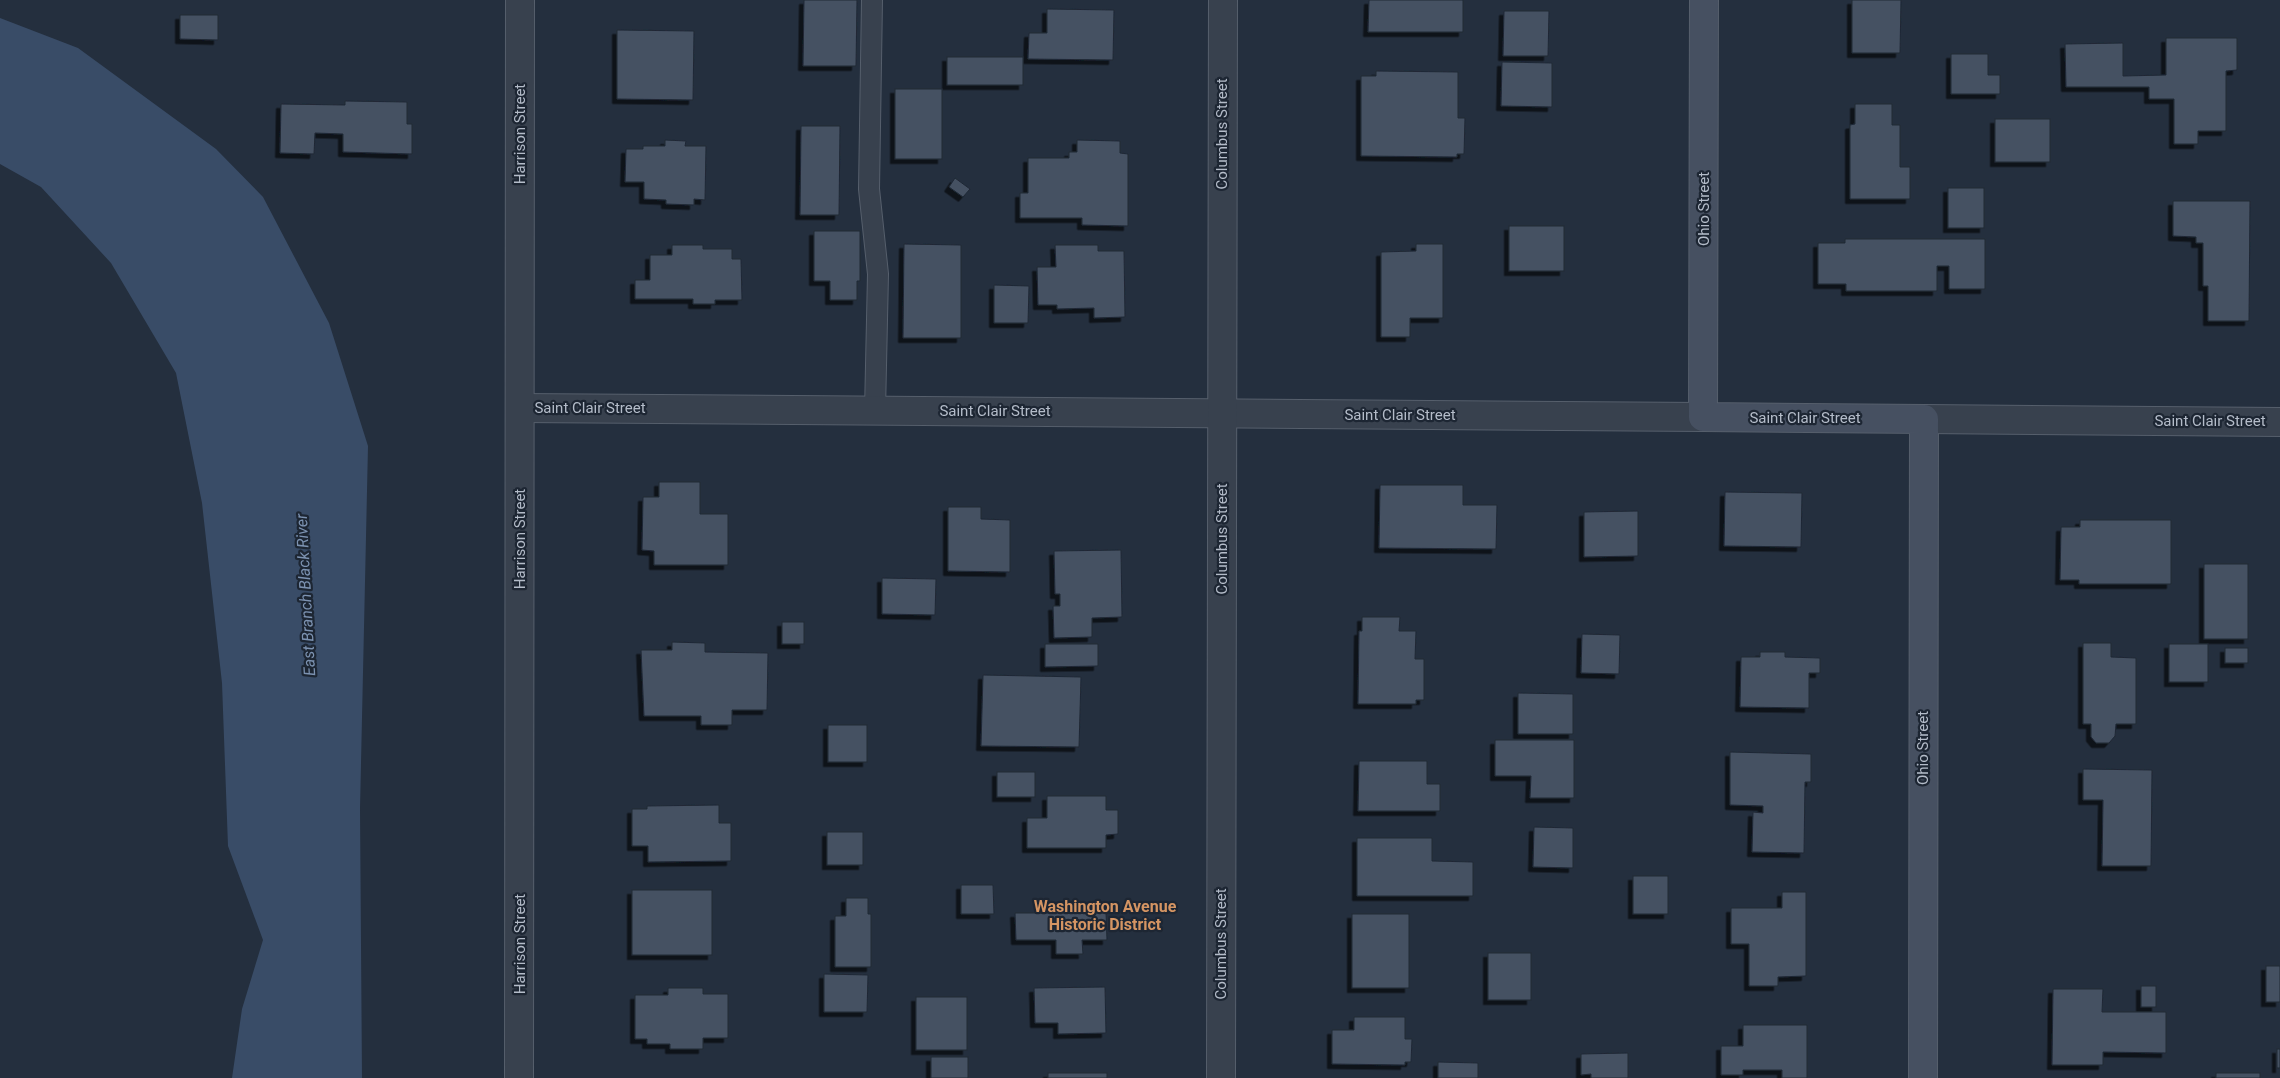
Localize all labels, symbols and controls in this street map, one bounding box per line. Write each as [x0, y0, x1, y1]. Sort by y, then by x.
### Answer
street label: Columbus Street [1213, 78, 1231, 190]
street label: Harrison Street [511, 84, 529, 184]
street label: Ohio Street [1695, 172, 1713, 246]
street label: Saint Clair Street [534, 399, 646, 417]
street label: Saint Clair Street [939, 402, 1051, 420]
street label: Saint Clair Street [1344, 406, 1456, 424]
street label: Saint Clair Street [1749, 409, 1861, 427]
street label: Saint Clair Street [2154, 412, 2266, 430]
street label: Columbus Street [1213, 483, 1231, 595]
street label: Harrison Street [511, 489, 529, 589]
water label: East Branch Black River [292, 513, 319, 677]
street label: Ohio Street [1914, 711, 1932, 785]
street label: Columbus Street [1212, 888, 1230, 1000]
street label: Harrison Street [511, 894, 529, 994]
district label: Washington Avenue Historic District [1034, 897, 1177, 934]

